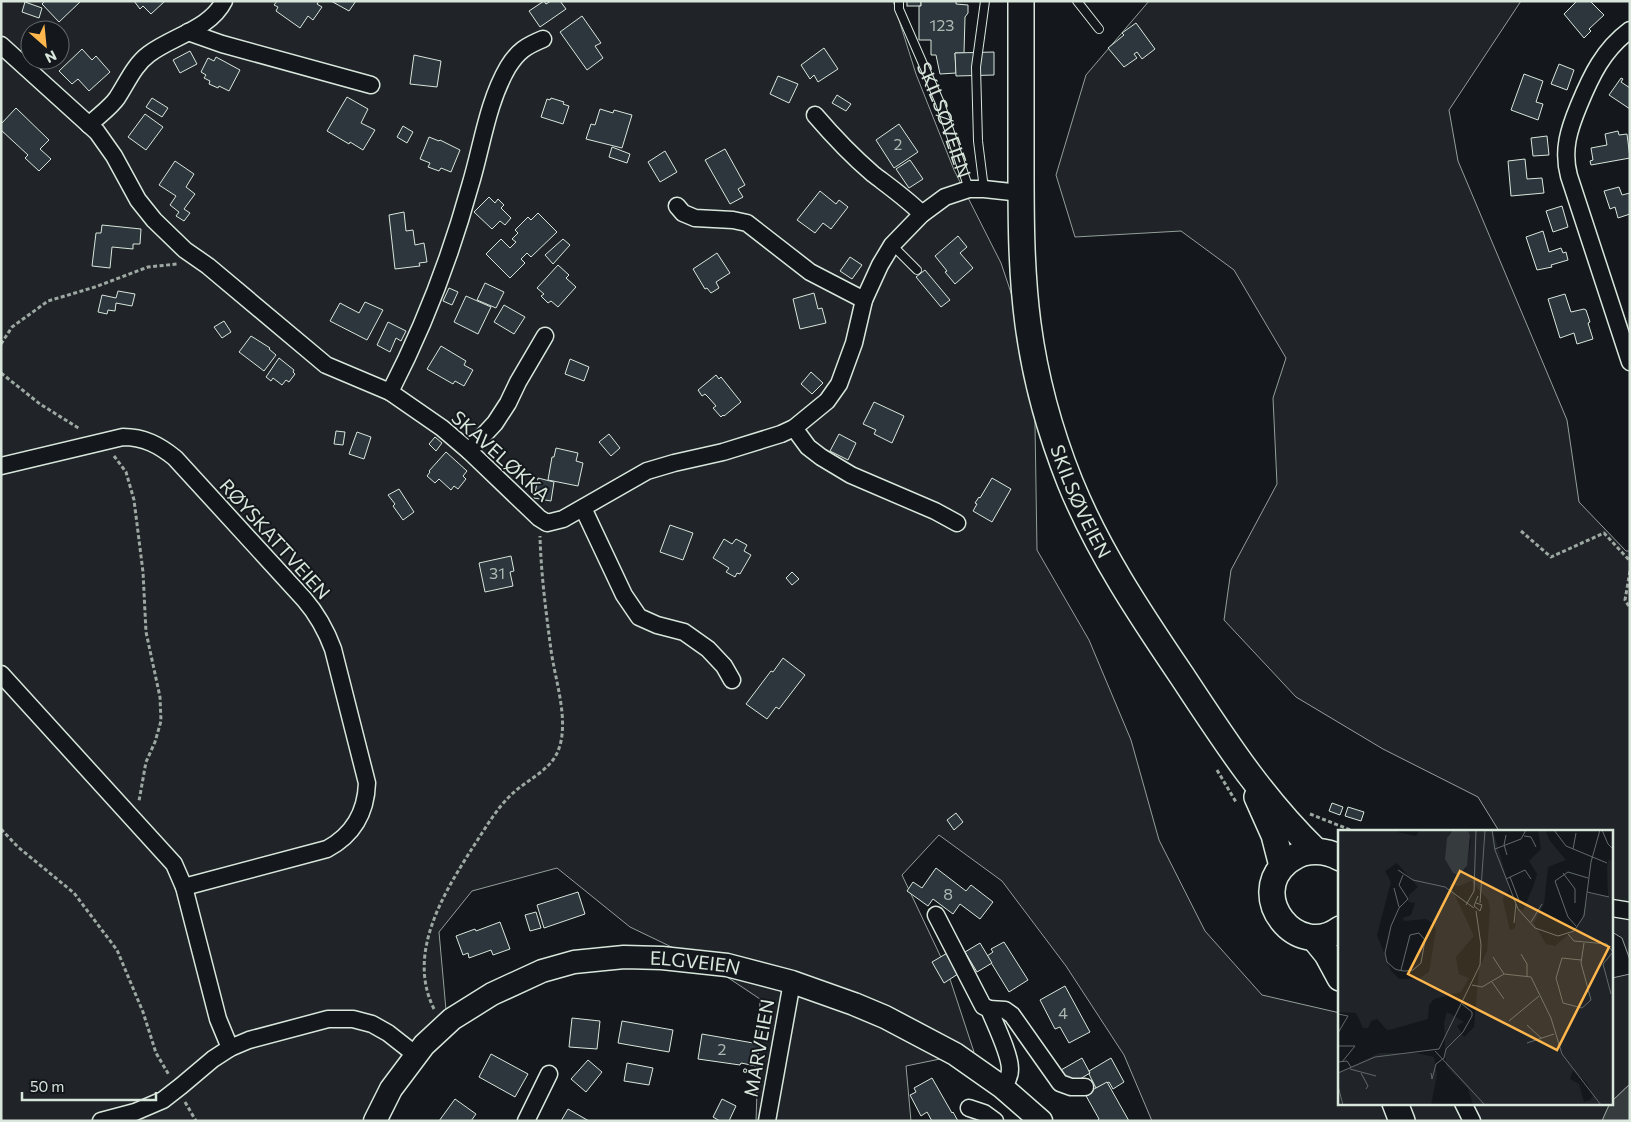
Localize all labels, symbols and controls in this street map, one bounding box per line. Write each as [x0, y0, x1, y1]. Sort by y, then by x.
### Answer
house number: 123 [930, 15, 954, 34]
north arrow [20, 20, 70, 70]
text: N [43, 47, 60, 67]
street label: SKILSØVEIEN [913, 58, 976, 181]
house number: 2 [894, 134, 903, 153]
street label: SKAVELØKKA [447, 405, 555, 506]
street label: SKILSØVEIEN [1046, 442, 1117, 562]
street label: RØYSKATTVEIEN [215, 474, 335, 604]
house number: 31 [489, 563, 505, 582]
inset map [1338, 830, 1614, 1104]
house number: 8 [943, 884, 953, 903]
street label: ELGVEIEN [650, 946, 743, 979]
street label: MÅRVEIEN [738, 997, 778, 1099]
house number: 4 [1058, 1003, 1068, 1022]
house number: 2 [718, 1039, 727, 1058]
scale bar [22, 1070, 156, 1102]
text: 50 m [30, 1077, 64, 1095]

